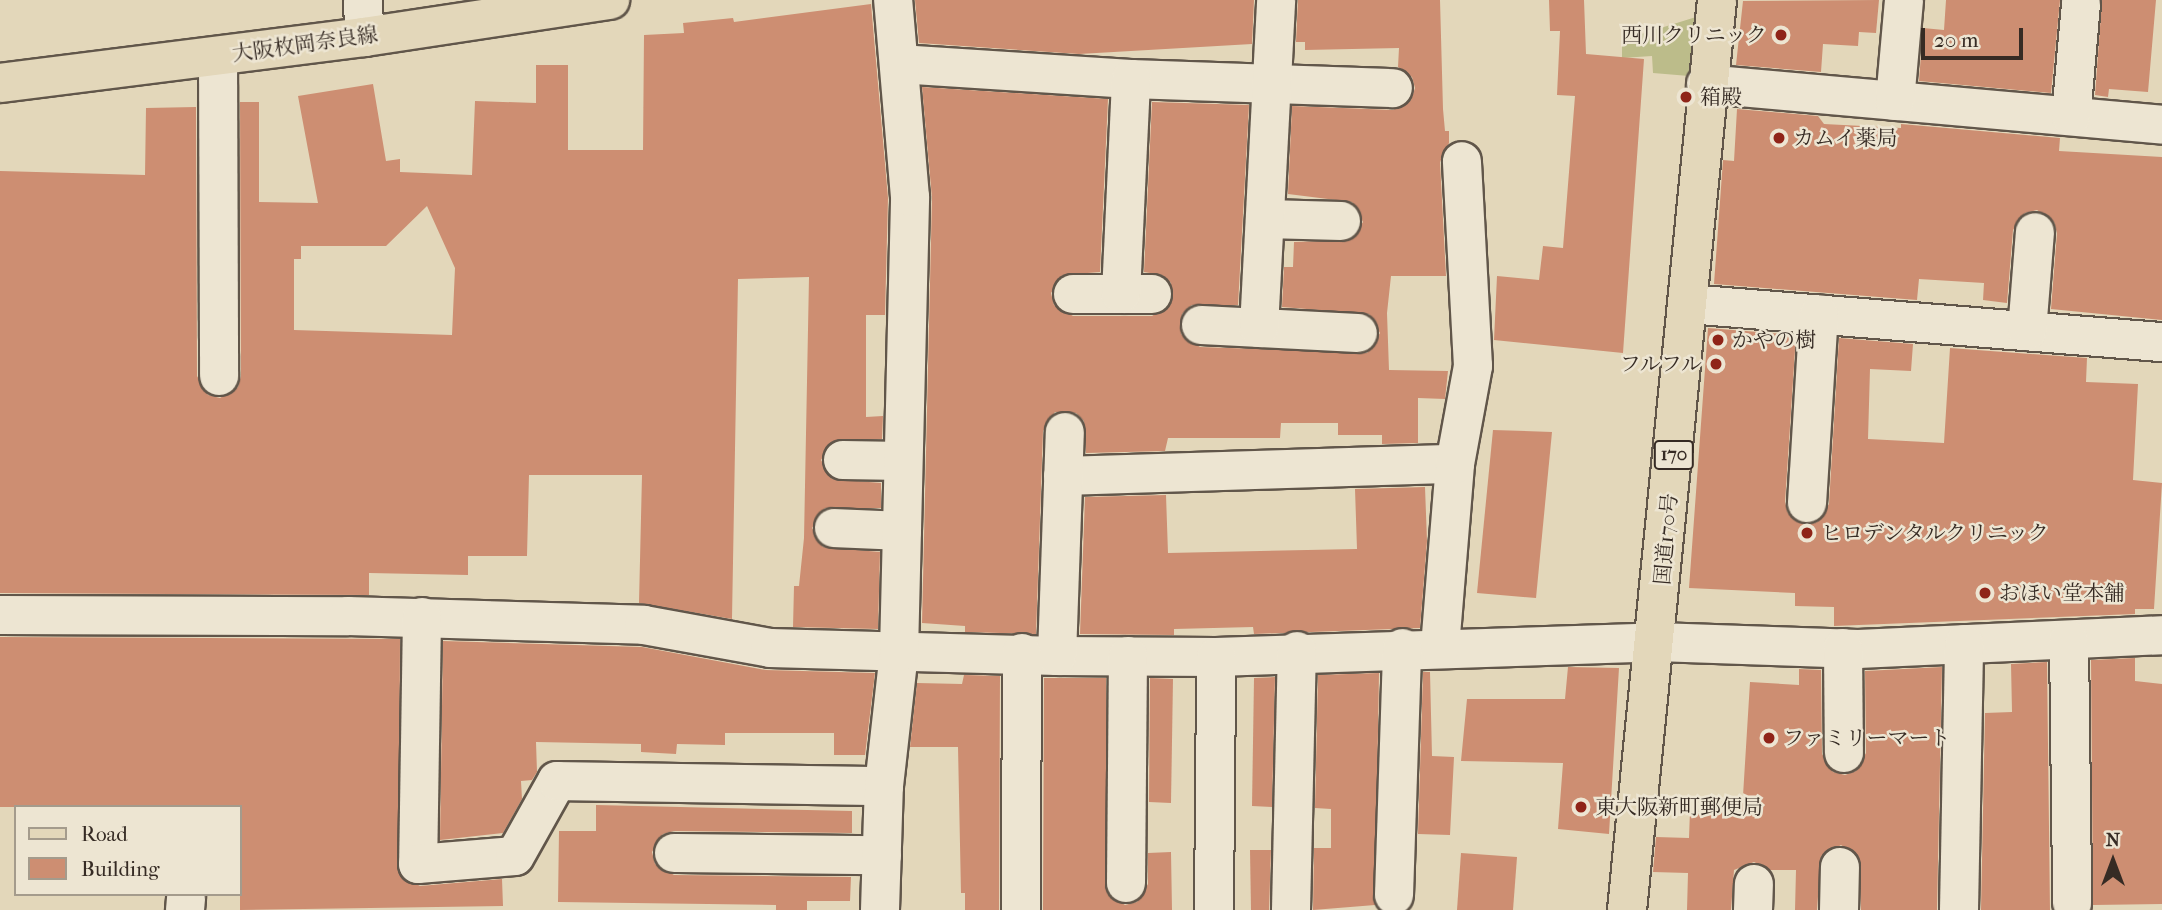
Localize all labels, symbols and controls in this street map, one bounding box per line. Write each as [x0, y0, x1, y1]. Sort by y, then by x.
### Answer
scale bar [1924, 14, 2025, 58]
street label: 大阪枚岡奈良線 [230, 21, 380, 67]
place label: 西川クリニック [1620, 22, 1767, 48]
marker: 西川クリニック [1773, 27, 1789, 43]
text: 20 m [1934, 28, 1978, 52]
place label: 箱殿 [1700, 84, 1742, 110]
marker: 箱殿 [1678, 89, 1694, 105]
place label: カムイ薬局 [1793, 125, 1898, 151]
marker: カムイ薬局 [1771, 130, 1787, 146]
place label: かやの樹 [1732, 327, 1816, 353]
marker: かやの樹 [1710, 332, 1726, 348]
place label: フルフル [1618, 351, 1702, 377]
marker: フルフル [1708, 356, 1724, 372]
road number: 170 [1653, 440, 1695, 470]
street label: 国道170号 [1649, 492, 1683, 586]
place label: ヒロデンタルクリニック [1821, 520, 2052, 546]
marker: ヒロデンタルクリニック [1799, 525, 1815, 541]
place label: おほい堂本舗 [1999, 580, 2125, 606]
marker: おほい堂本舗 [1977, 585, 1993, 601]
place label: ファミリーマート [1783, 725, 1951, 751]
marker: ファミリーマート [1761, 730, 1777, 746]
place label: 東大阪新町郵便局 [1595, 794, 1763, 820]
marker: 東大阪新町郵便局 [1573, 799, 1589, 815]
legend [14, 805, 242, 896]
text: Road [81, 822, 128, 846]
north arrow [2078, 826, 2148, 896]
text: N [2106, 829, 2120, 851]
text: Building [81, 857, 159, 881]

